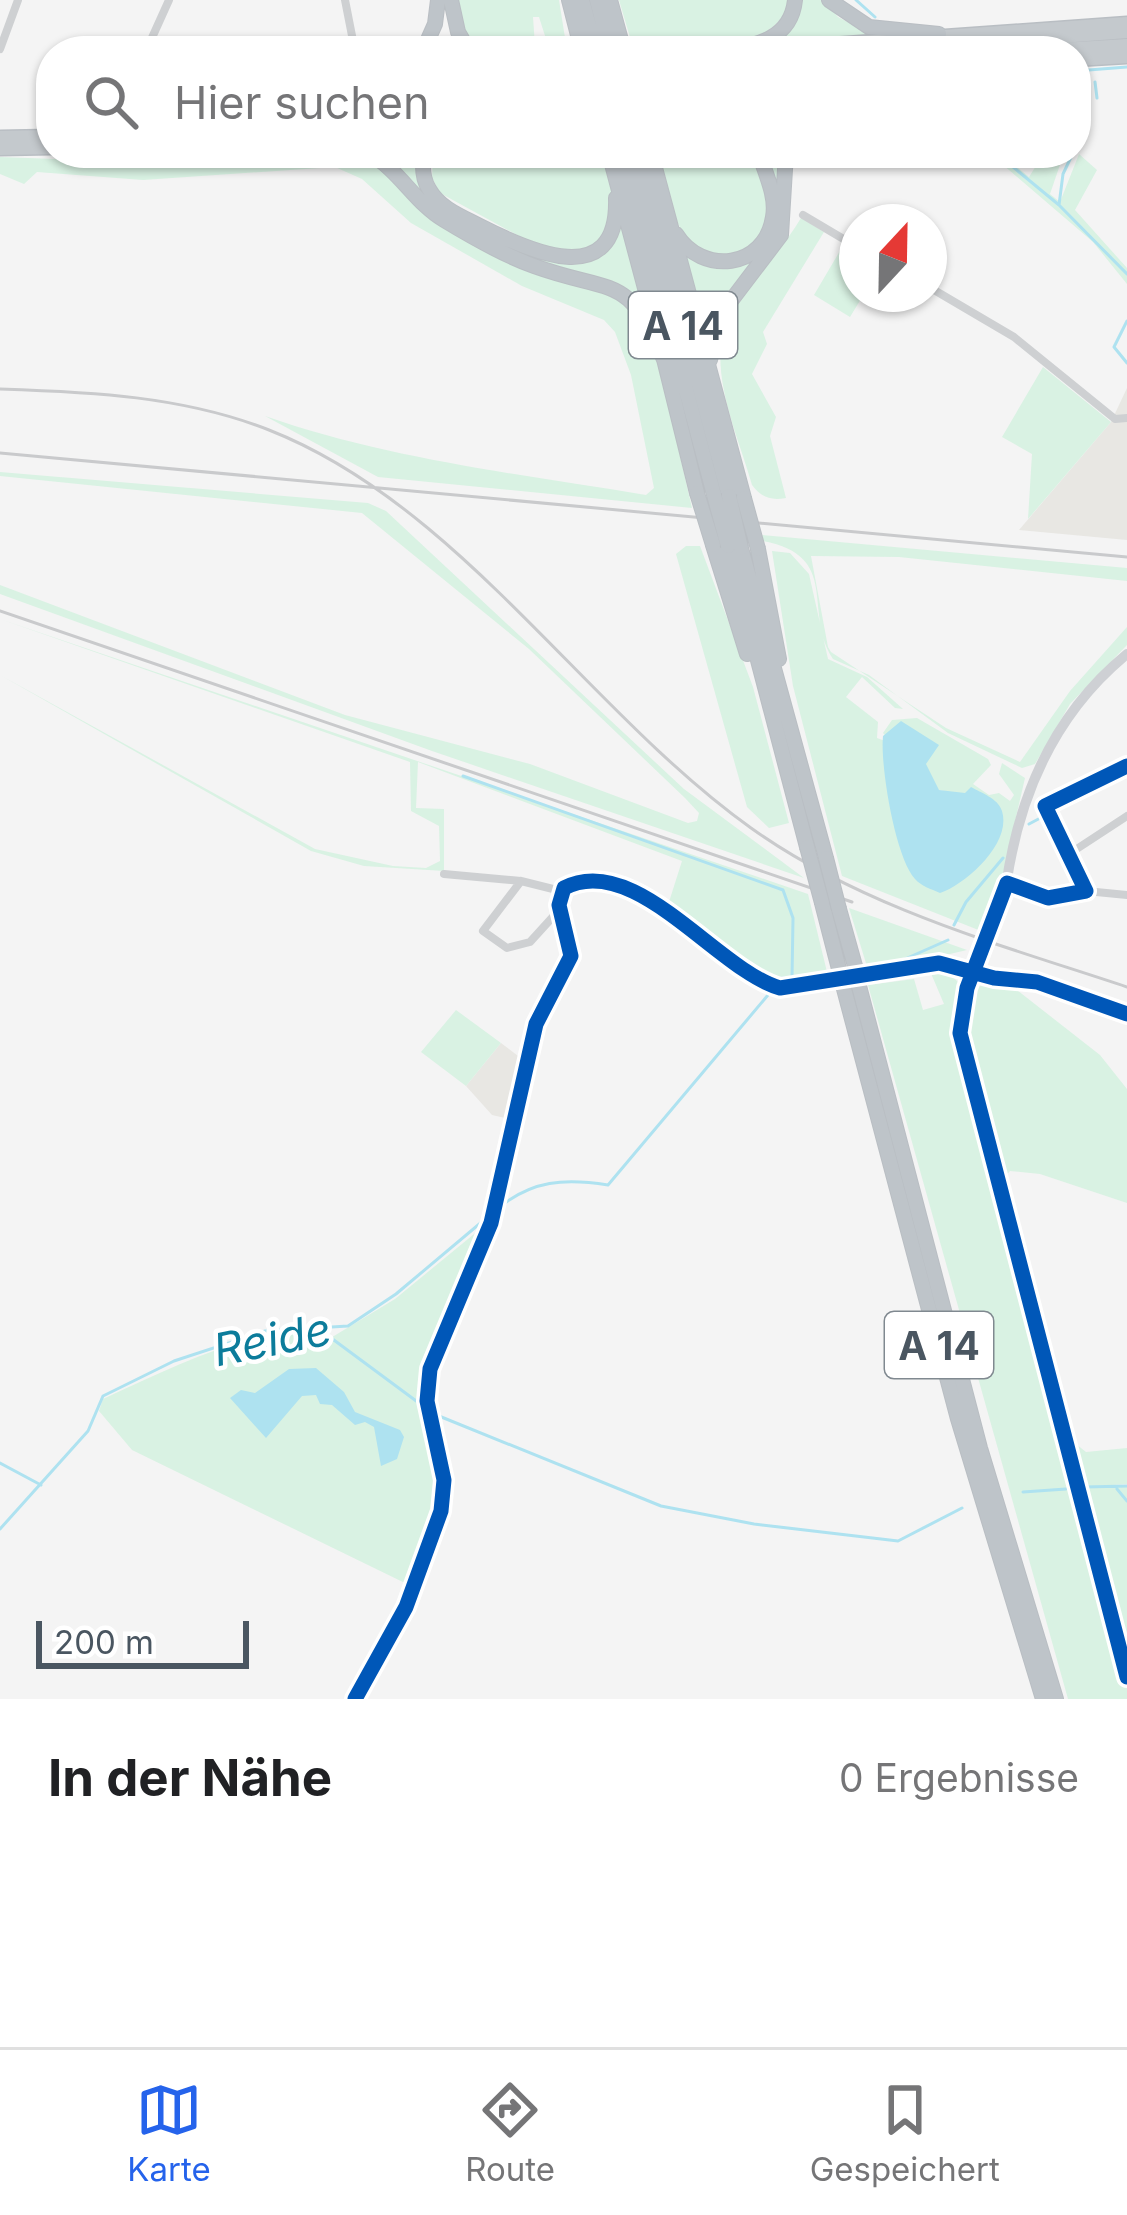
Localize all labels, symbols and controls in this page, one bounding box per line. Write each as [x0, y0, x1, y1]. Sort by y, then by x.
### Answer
search box [36, 36, 1091, 168]
icon: search [78, 69, 144, 135]
text: Hier suchen [174, 75, 430, 130]
north arrow [839, 204, 947, 312]
road number: A 14 [629, 292, 737, 358]
water label: Reide [209, 1301, 335, 1377]
road number: A 14 [885, 1312, 993, 1378]
scale bar [36, 1615, 249, 1668]
text: 200 m [54, 1622, 154, 1662]
text: In der Nähe [48, 1747, 332, 1808]
text: 0 Ergebnisse [839, 1754, 1079, 1801]
tab: Karte [127, 2077, 211, 2189]
tab: Route [465, 2077, 555, 2189]
tab: Gespeichert [810, 2077, 1000, 2189]

